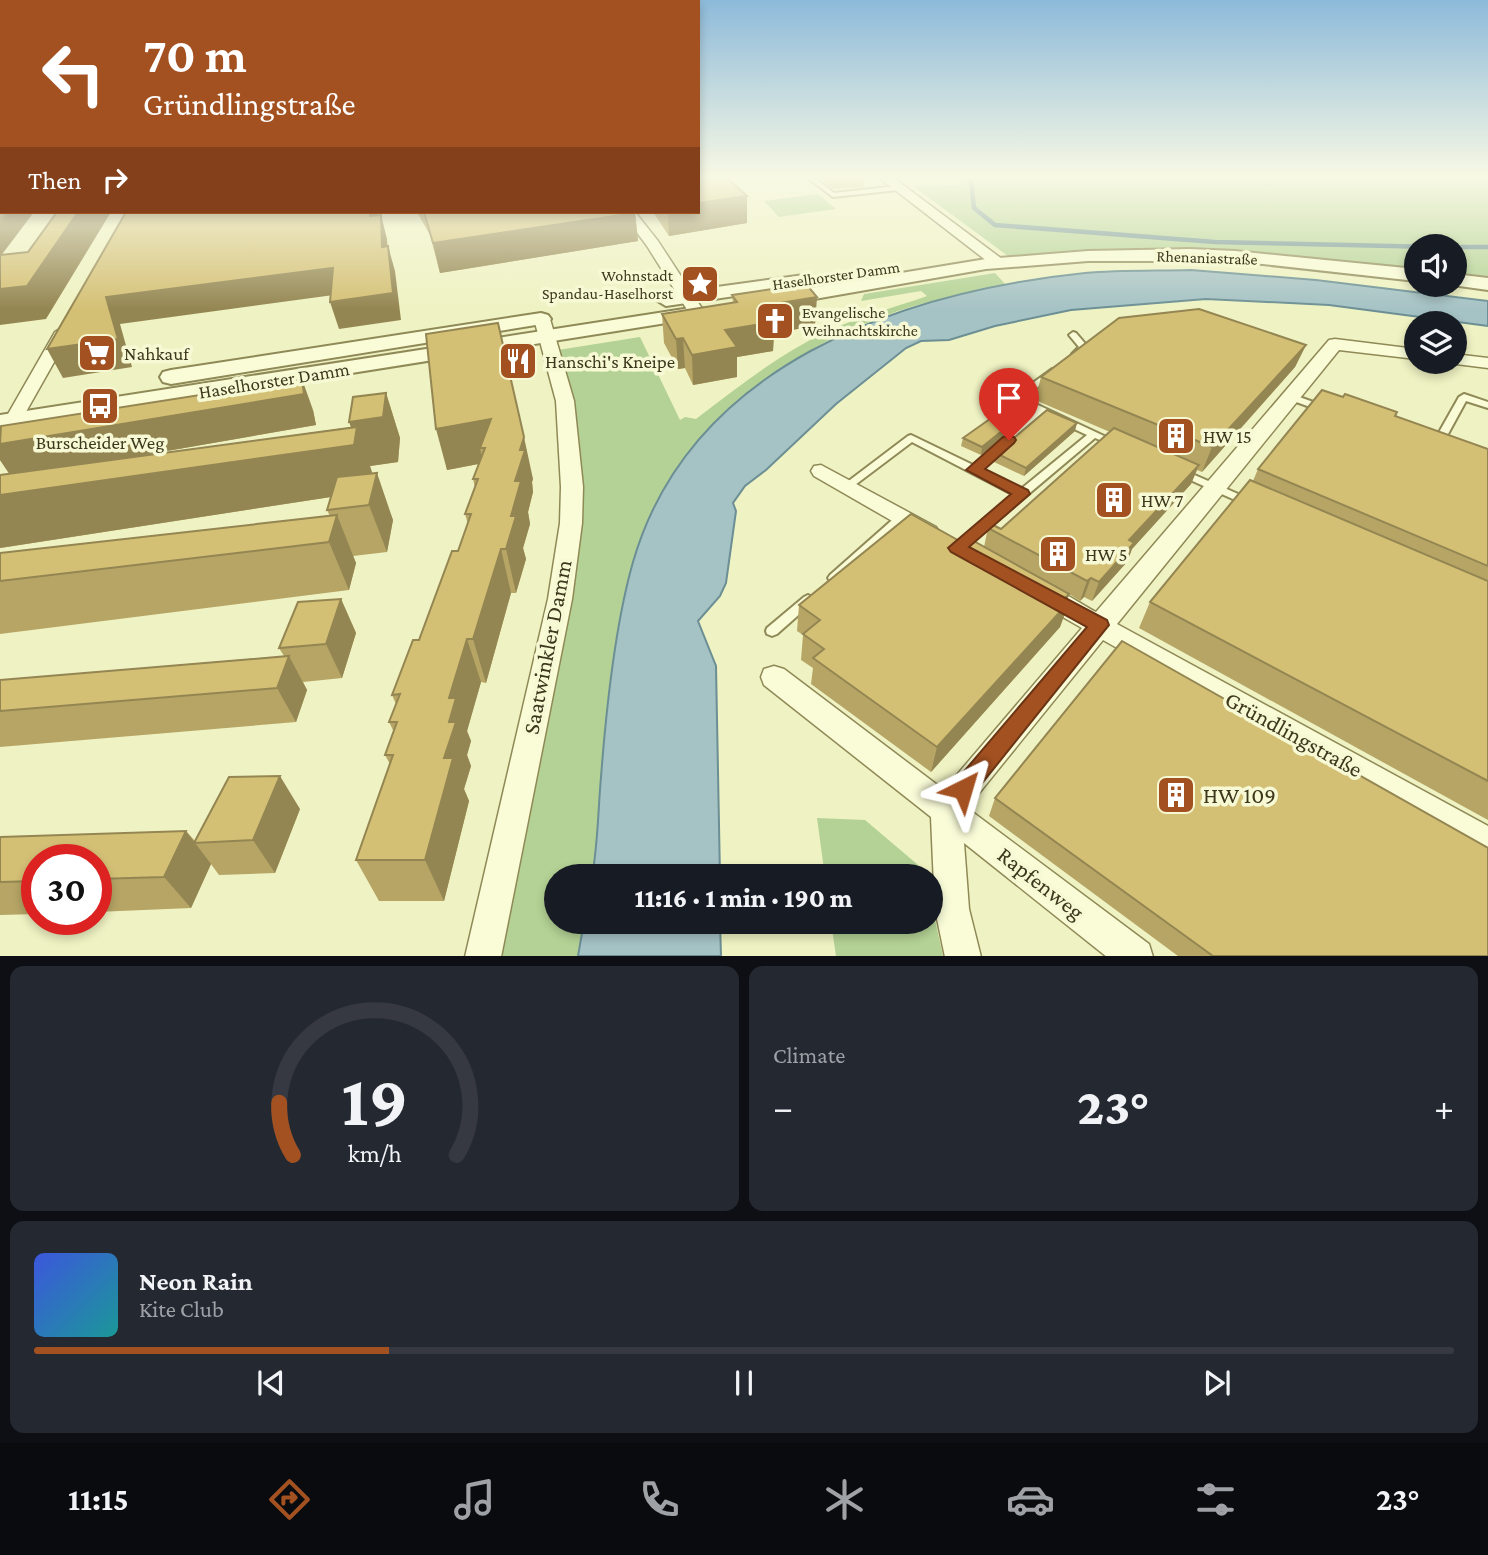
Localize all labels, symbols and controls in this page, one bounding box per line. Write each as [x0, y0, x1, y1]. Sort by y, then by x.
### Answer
icon: left [28, 28, 119, 119]
text: 70 m [143, 28, 247, 83]
text: Gründlingstraße [143, 86, 356, 122]
icon: right [96, 161, 134, 199]
text: Then [28, 166, 82, 195]
map controls [1404, 234, 1467, 374]
button: sound [1404, 234, 1467, 297]
street label: Rhenaniastraße [1156, 247, 1258, 268]
street label: Haselhorster Damm [771, 258, 901, 293]
place icon: Wohnstadt Spandau-Haselhorst [679, 263, 721, 305]
place label: Wohnstadt Spandau-Haselhorst [542, 267, 674, 303]
church icon: Evangelische Weihnachtskirche [754, 300, 796, 342]
place label: Evangelische Weihnachtskirche [802, 304, 918, 339]
button: layers [1404, 311, 1467, 374]
supermarket icon: Nahkauf [76, 332, 118, 374]
restaurant icon: Hanschi's Kneipe [497, 340, 539, 382]
place label: Nahkauf [124, 343, 190, 364]
place label: Hanschi's Kneipe [545, 351, 675, 372]
street label: Haselhorster Damm [197, 358, 351, 403]
pin [979, 368, 1039, 440]
icon: arrive [990, 379, 1028, 417]
bus stop icon: Burscheider Weg [79, 385, 121, 427]
building icon: HW 15 [1155, 415, 1197, 457]
place label: HW 15 [1203, 426, 1252, 447]
place label: Burscheider Weg [36, 432, 164, 453]
building icon: HW 7 [1093, 479, 1135, 521]
place label: HW 7 [1141, 490, 1183, 511]
building icon: HW 5 [1037, 533, 1079, 575]
place label: HW 5 [1085, 544, 1127, 565]
street label: Saatwinkler Damm [517, 557, 577, 737]
street label: Gründlingstraße [1221, 686, 1367, 782]
position arrow [926, 752, 1000, 826]
building icon: HW 109 [1155, 774, 1197, 816]
place label: HW 109 [1203, 782, 1276, 808]
street label: Rapfenweg [993, 841, 1089, 925]
speed limit sign: 30 [21, 844, 112, 935]
text: 11:16 · 1 min · 190 m [634, 884, 853, 913]
text: Climate [773, 1042, 845, 1068]
text: 19 [341, 1060, 408, 1141]
text: 23° [1077, 1077, 1150, 1135]
text: − [773, 1086, 793, 1128]
text: + [1434, 1086, 1454, 1128]
text: km/h [348, 1139, 401, 1166]
text: Neon Rain [139, 1267, 253, 1296]
text: Kite Club [139, 1296, 224, 1322]
icon: previous [252, 1364, 290, 1402]
icon: pause [725, 1364, 763, 1402]
icon: next [1198, 1364, 1236, 1402]
icon: directions [265, 1475, 314, 1524]
icon: music [450, 1475, 499, 1524]
icon: phone [635, 1475, 684, 1524]
icon: climate [820, 1475, 869, 1524]
icon: car [1006, 1475, 1055, 1524]
icon: filters [1191, 1475, 1240, 1524]
text: 11:15 [68, 1481, 129, 1517]
text: 23° [1376, 1481, 1420, 1517]

